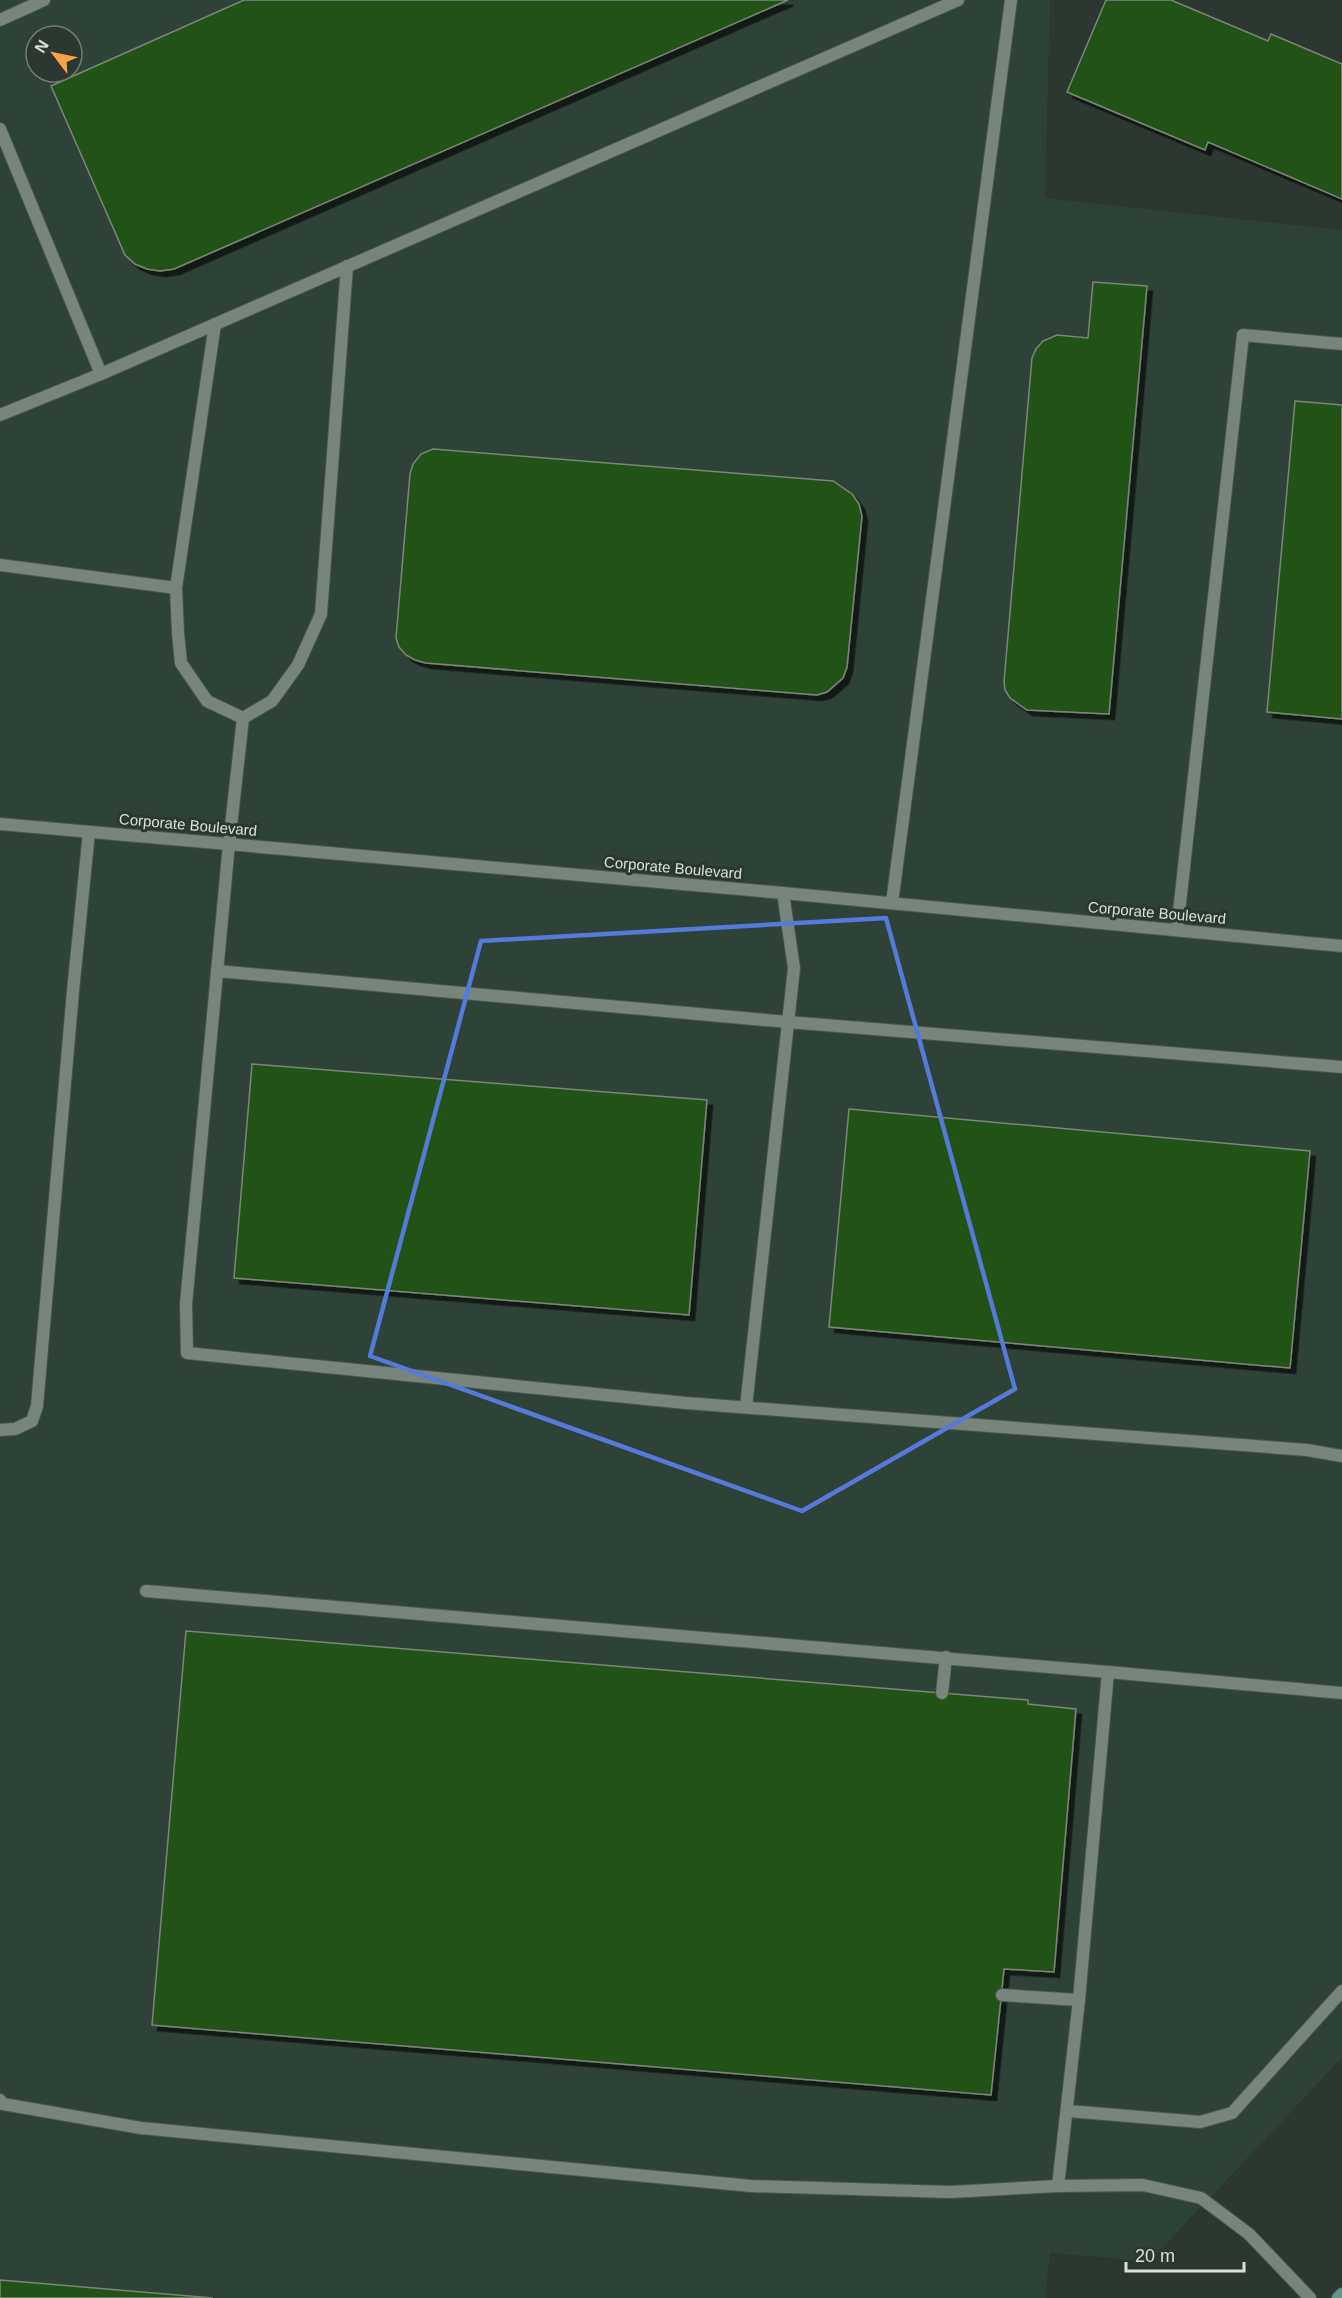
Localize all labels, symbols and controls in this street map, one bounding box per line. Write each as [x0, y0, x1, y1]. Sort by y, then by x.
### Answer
north arrow [24, 24, 84, 84]
text: N [31, 37, 52, 56]
street label: Corporate Boulevard [118, 810, 258, 839]
street label: Corporate Boulevard [603, 853, 743, 882]
street label: Corporate Boulevard [1087, 898, 1227, 927]
scale bar [1126, 2235, 1244, 2273]
text: 20 m [1135, 2246, 1175, 2266]

